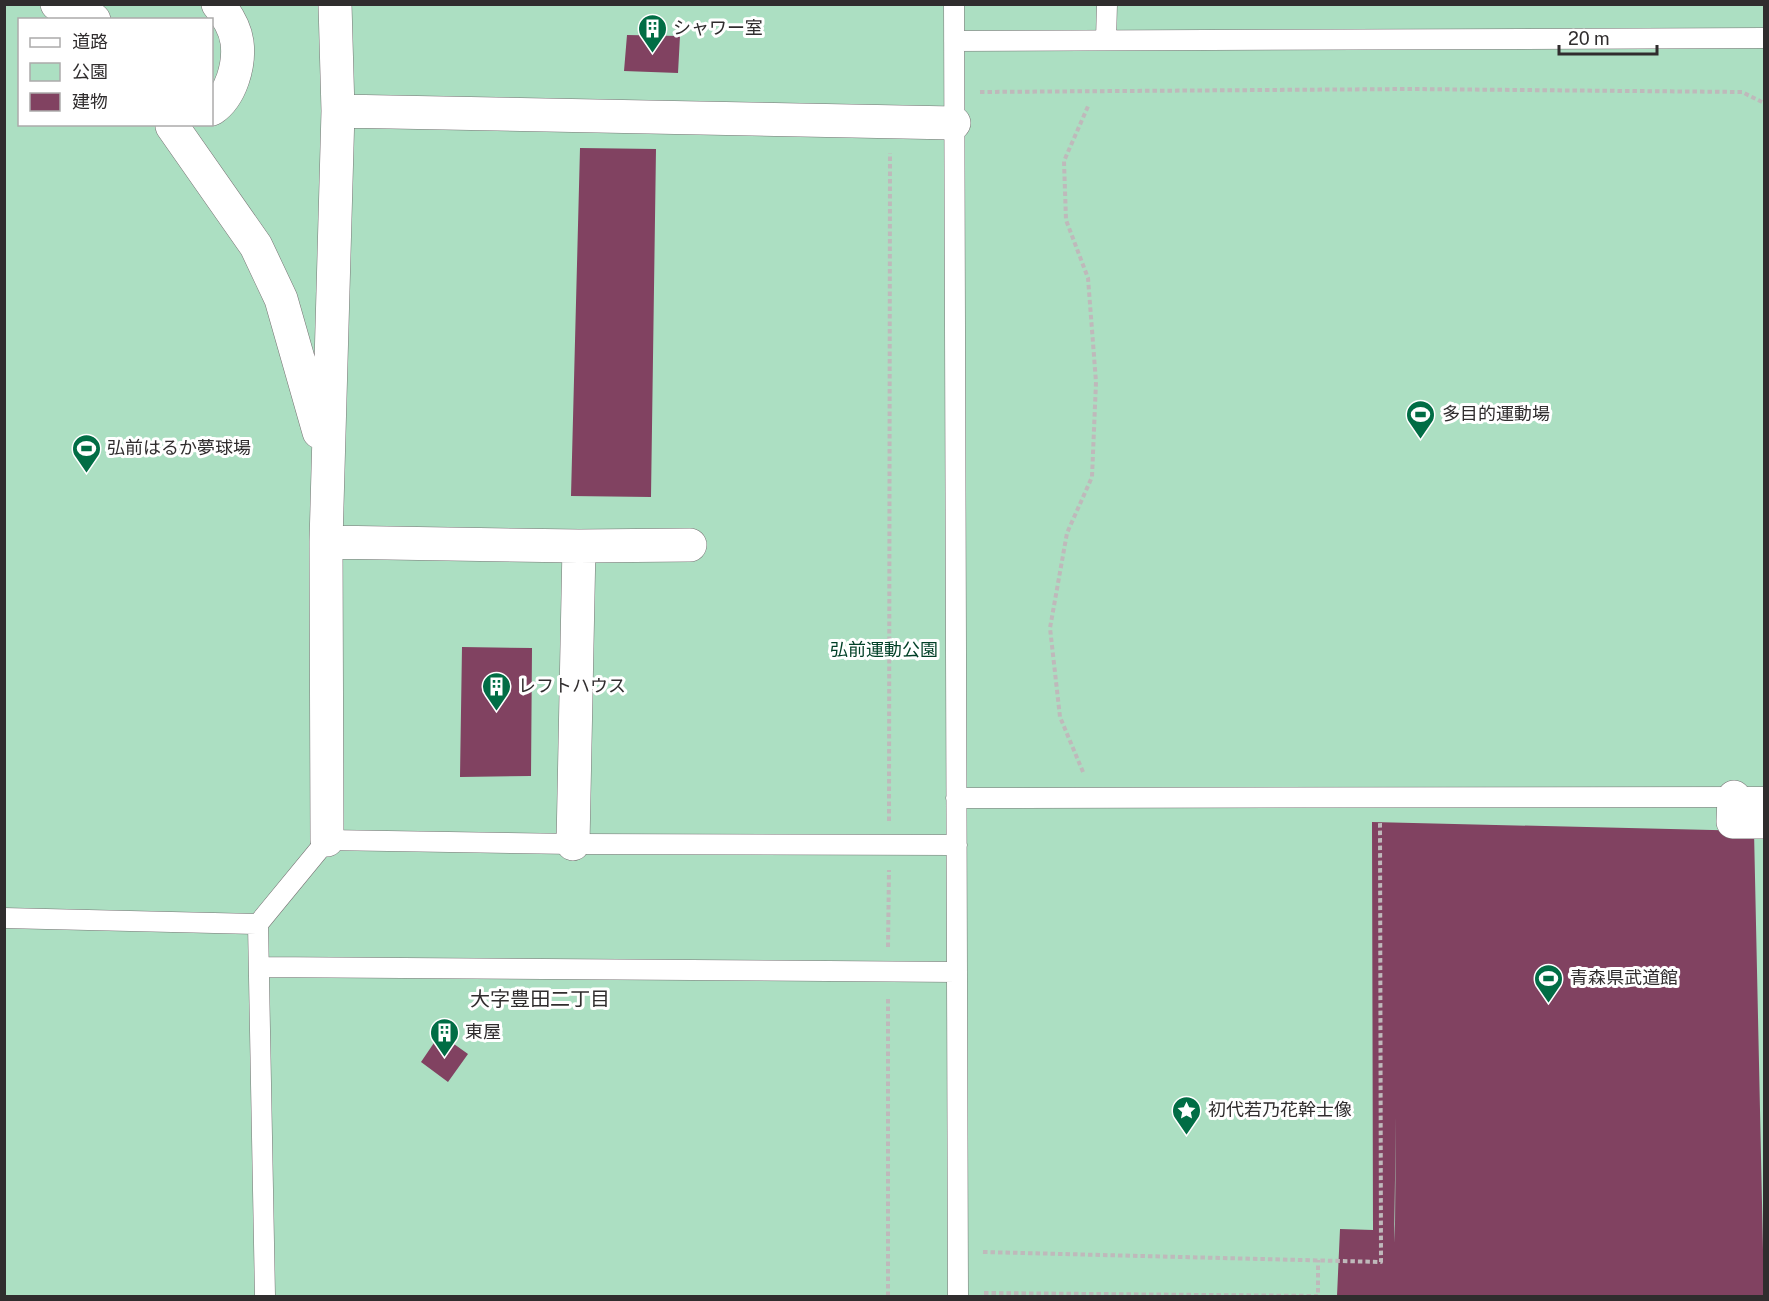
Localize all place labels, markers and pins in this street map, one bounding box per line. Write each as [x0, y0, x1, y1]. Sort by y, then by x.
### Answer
building icon: シャワー室 [636, 12, 668, 54]
place label: シャワー室 [673, 17, 763, 38]
sports icon: 多目的運動場 [1405, 398, 1437, 440]
place label: 多目的運動場 [1442, 403, 1550, 424]
sports icon: 弘前はるか夢球場 [70, 432, 102, 474]
place label: 弘前はるか夢球場 [107, 437, 251, 458]
building icon: レフトハウス [481, 670, 513, 712]
place label: レフトハウス [518, 675, 626, 696]
sports icon: 青森県武道館 [1533, 962, 1565, 1004]
place label: 青森県武道館 [1570, 967, 1678, 988]
building icon: 東屋 [428, 1016, 460, 1058]
place label: 東屋 [465, 1021, 501, 1042]
place icon: 初代若乃花幹士像 [1171, 1094, 1203, 1136]
place label: 初代若乃花幹士像 [1208, 1099, 1352, 1120]

